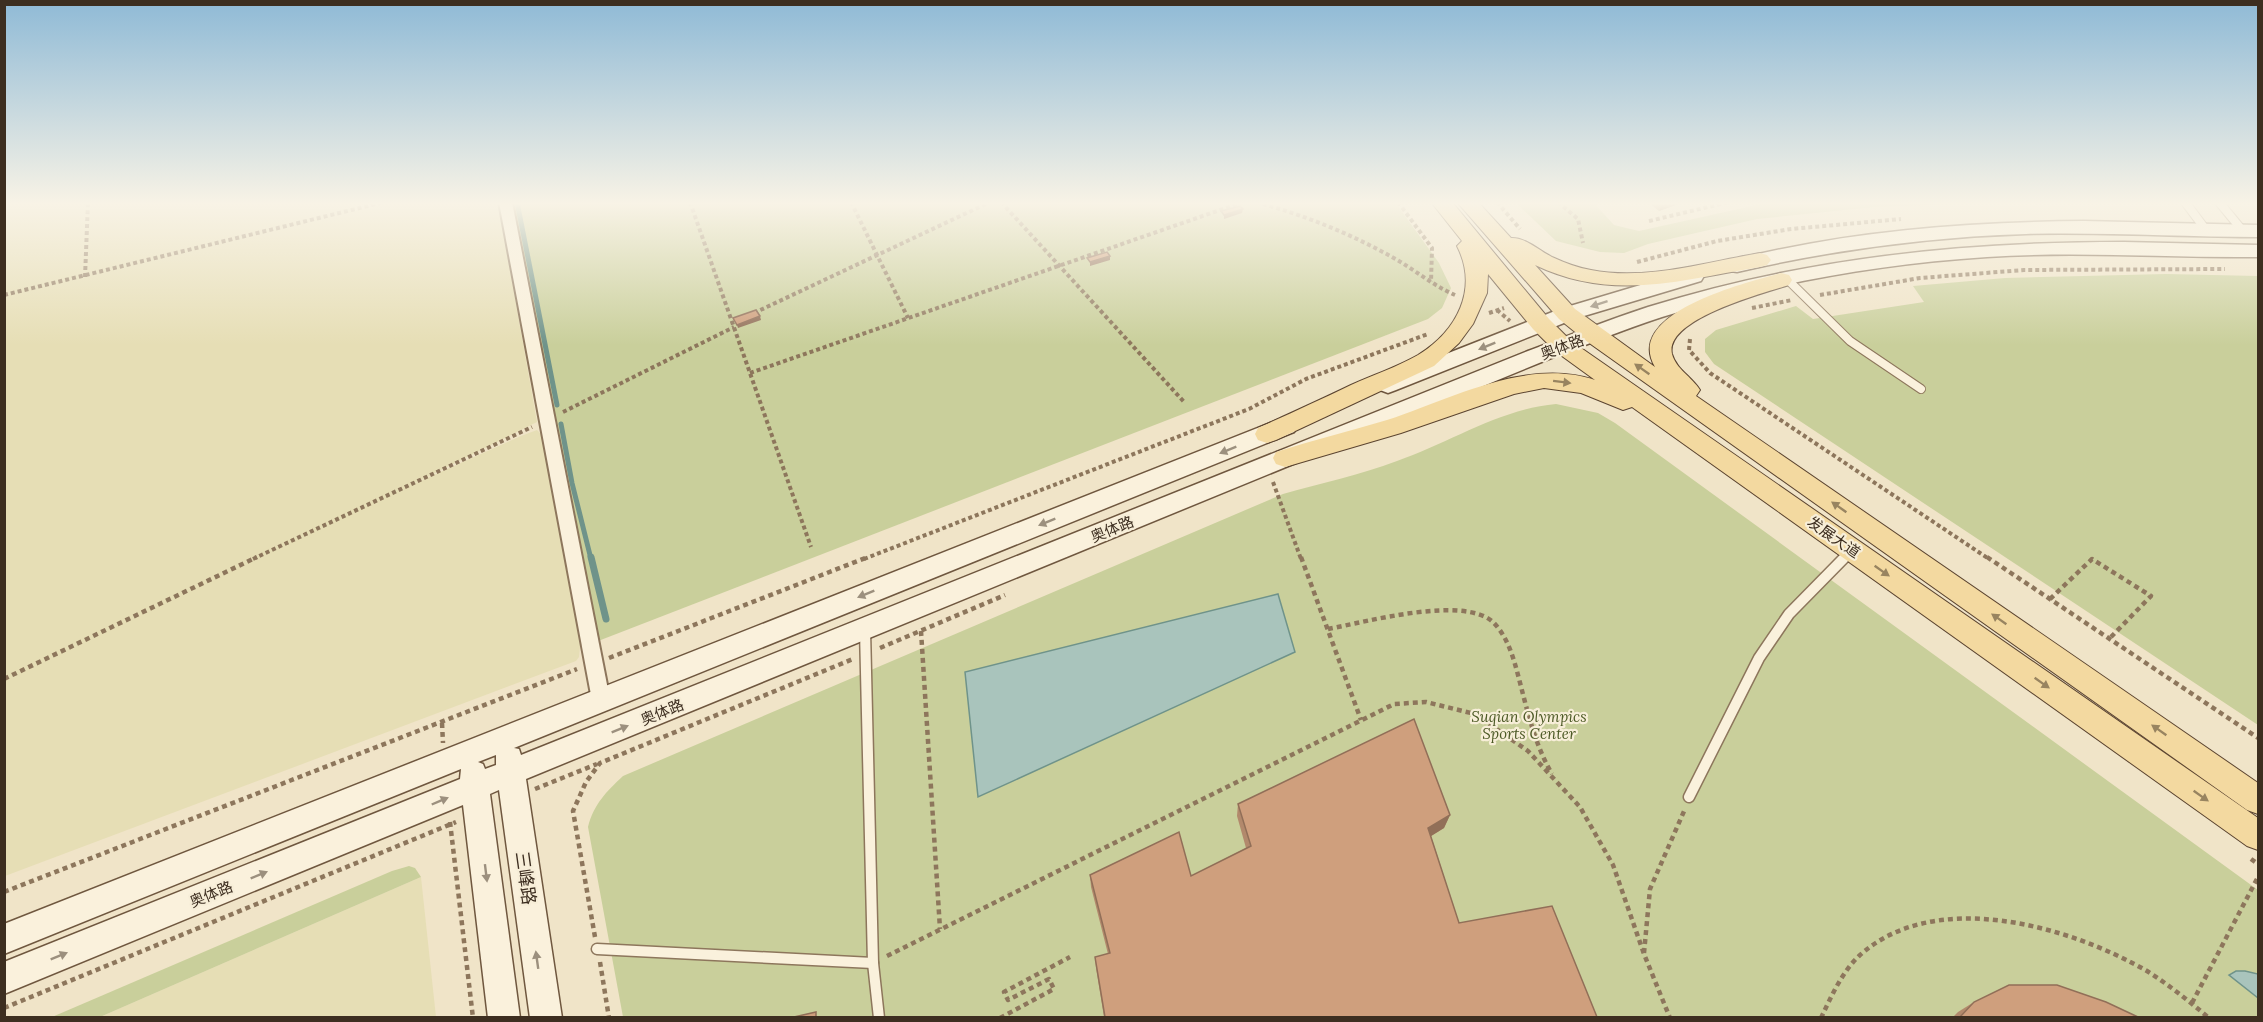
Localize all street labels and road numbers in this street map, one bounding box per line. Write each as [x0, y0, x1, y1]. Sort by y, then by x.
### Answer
street label: 奥体路 [1538, 330, 1586, 364]
street label: 奥体路 [1088, 512, 1136, 546]
street label: 发展大道 [1804, 512, 1864, 562]
street label: 奥体路 [638, 695, 686, 729]
street label: 三峰路 [511, 850, 541, 906]
street label: 奥体路 [187, 877, 235, 911]

